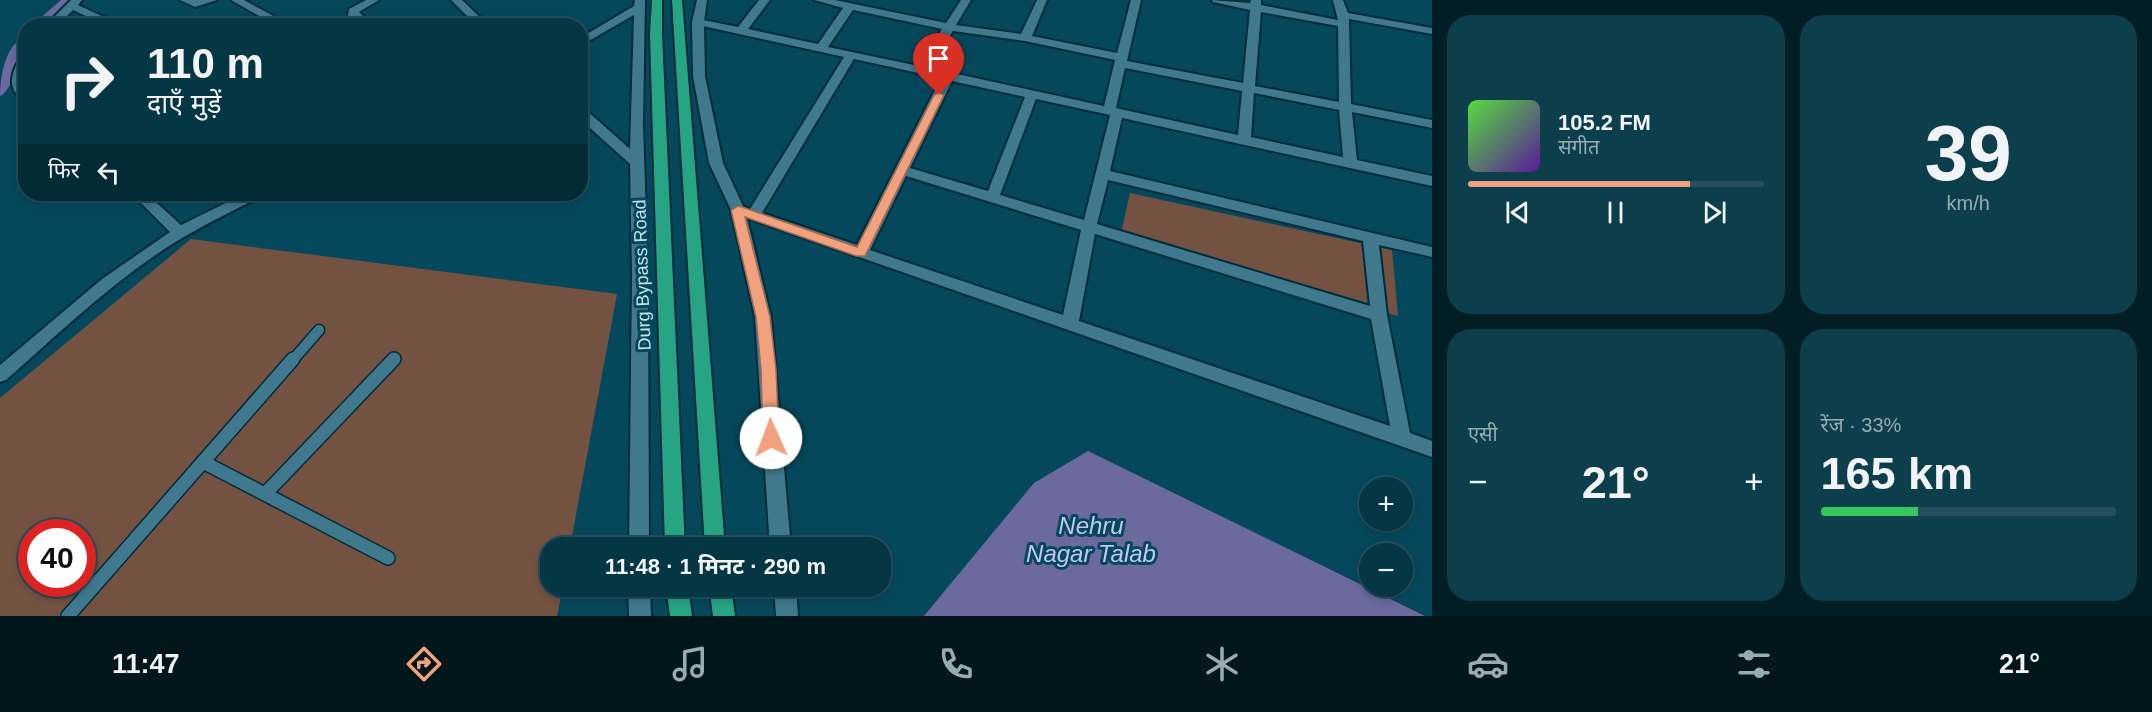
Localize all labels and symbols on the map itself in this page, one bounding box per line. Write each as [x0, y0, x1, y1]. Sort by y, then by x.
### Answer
pin [913, 33, 964, 95]
street label: Durg Bypass Road [629, 199, 655, 351]
position arrow [739, 406, 803, 470]
water label: Nehru Nagar Talab [1026, 512, 1156, 567]
speed limit sign: 40 [18, 519, 96, 597]

